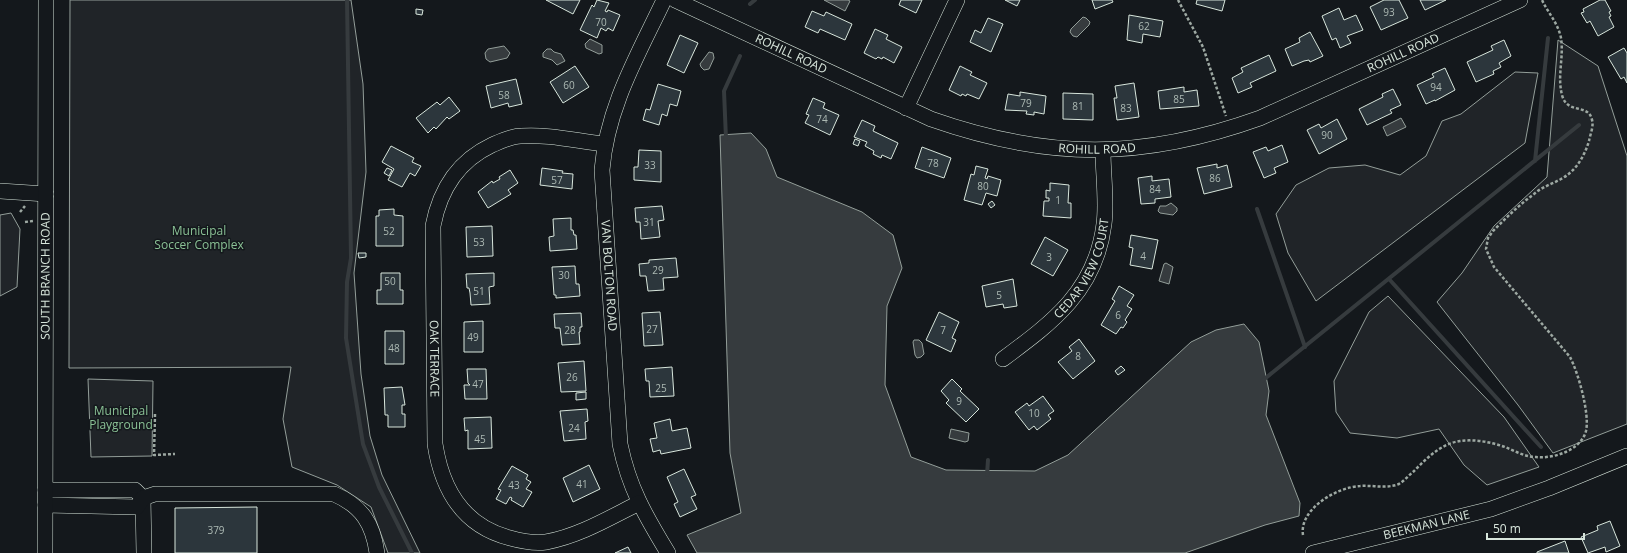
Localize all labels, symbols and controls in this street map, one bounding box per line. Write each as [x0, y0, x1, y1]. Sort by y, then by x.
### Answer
house number: 93 [1383, 5, 1395, 19]
house number: 70 [595, 15, 607, 29]
house number: 62 [1138, 19, 1150, 33]
street label: ROHILL ROAD [752, 29, 830, 78]
street label: ROHILL ROAD [1364, 29, 1442, 76]
house number: 60 [563, 78, 575, 92]
house number: 94 [1430, 80, 1442, 94]
house number: 58 [498, 88, 510, 102]
house number: 85 [1173, 92, 1185, 106]
house number: 79 [1020, 96, 1032, 110]
house number: 81 [1072, 99, 1084, 113]
house number: 83 [1120, 101, 1132, 115]
house number: 74 [816, 112, 828, 126]
house number: 90 [1321, 128, 1333, 142]
street label: ROHILL ROAD [1058, 139, 1137, 158]
house number: 78 [927, 156, 939, 170]
house number: 33 [644, 158, 656, 172]
house number: 86 [1209, 171, 1221, 185]
house number: 57 [551, 173, 563, 187]
house number: 80 [977, 179, 989, 193]
house number: 84 [1149, 182, 1161, 196]
house number: 1 [1055, 193, 1061, 207]
street label: SOUTH BRANCH ROAD [36, 212, 54, 340]
house number: 31 [643, 215, 655, 229]
street label: CEDAR VIEW COURT [1050, 217, 1113, 322]
street label: VAN BOLTON ROAD [597, 219, 622, 332]
park label: Municipal Soccer Complex [154, 222, 244, 253]
house number: 52 [383, 224, 395, 238]
house number: 53 [473, 235, 485, 249]
house number: 4 [1140, 249, 1146, 263]
house number: 3 [1046, 250, 1052, 264]
house number: 29 [652, 263, 664, 277]
house number: 30 [558, 268, 570, 282]
house number: 50 [384, 274, 396, 288]
house number: 51 [473, 284, 485, 298]
house number: 5 [996, 288, 1002, 302]
house number: 6 [1115, 308, 1121, 322]
street label: OAK TERRACE [426, 320, 444, 397]
house number: 27 [646, 322, 658, 336]
house number: 28 [564, 323, 576, 337]
house number: 7 [940, 323, 946, 337]
house number: 49 [467, 330, 479, 344]
house number: 48 [388, 341, 400, 355]
house number: 8 [1075, 349, 1081, 363]
house number: 26 [566, 370, 578, 384]
house number: 47 [472, 377, 484, 391]
house number: 25 [655, 381, 667, 395]
house number: 9 [956, 394, 962, 408]
park label: Municipal Playground [89, 402, 153, 433]
house number: 10 [1028, 406, 1040, 420]
house number: 24 [568, 421, 580, 435]
house number: 45 [474, 432, 486, 446]
house number: 41 [576, 477, 588, 491]
house number: 43 [508, 478, 520, 492]
street label: BEEKMAN LANE [1381, 506, 1472, 543]
scale bar [1487, 515, 1584, 541]
text: 50 m [1493, 520, 1521, 537]
house number: 379 [207, 523, 225, 537]

